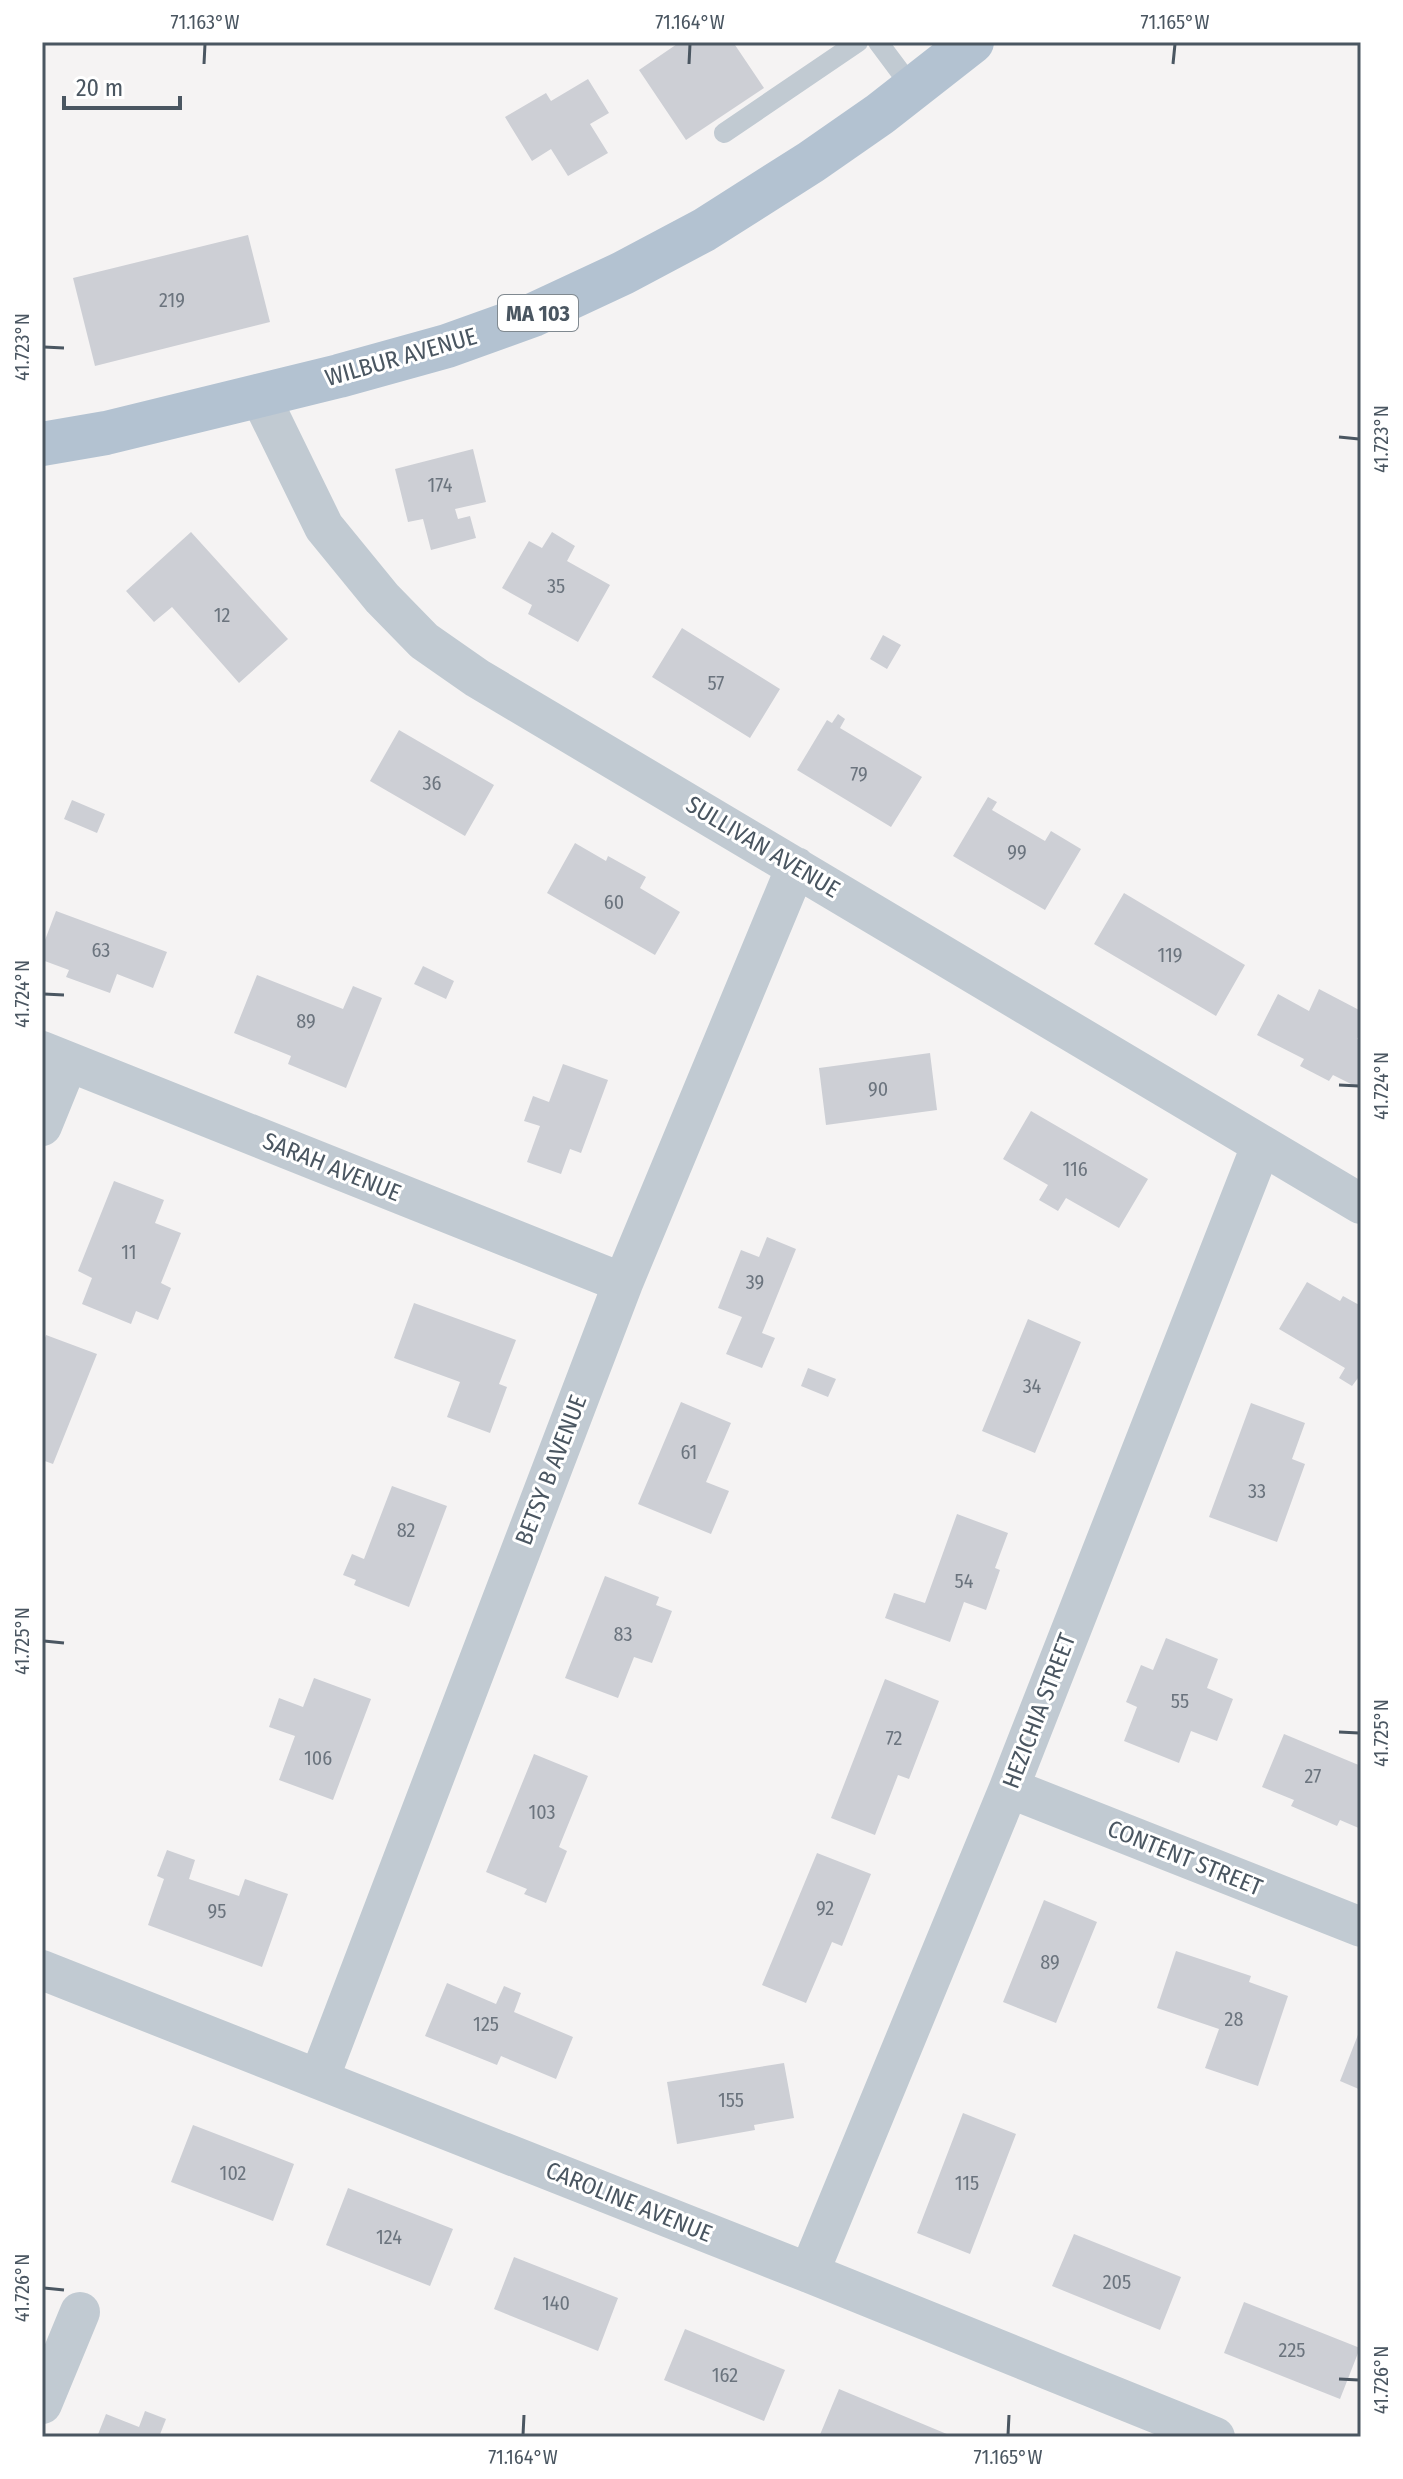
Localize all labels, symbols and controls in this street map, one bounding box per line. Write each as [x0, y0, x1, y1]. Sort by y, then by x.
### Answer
text: 71.163°W [171, 10, 239, 34]
text: 71.164°W [655, 10, 725, 34]
text: 71.165°W [1141, 10, 1209, 34]
scale bar [64, 60, 180, 110]
text: 20 m [76, 74, 123, 102]
house number: 219 [159, 288, 185, 312]
road number: MA 103 [498, 295, 578, 331]
text: 41.723°N [10, 313, 34, 381]
street label: WILBUR AVENUE [322, 322, 480, 392]
text: 41.723°N [1369, 405, 1393, 473]
house number: 174 [428, 473, 453, 497]
house number: 35 [547, 574, 565, 598]
house number: 12 [214, 603, 230, 627]
house number: 57 [708, 671, 724, 695]
house number: 79 [850, 762, 868, 786]
house number: 36 [423, 771, 442, 795]
street label: SULLIVAN AVENUE [681, 790, 845, 904]
house number: 99 [1007, 840, 1027, 864]
house number: 60 [604, 890, 624, 914]
house number: 63 [92, 938, 110, 962]
house number: 119 [1157, 943, 1183, 967]
text: 41.724°N [10, 960, 34, 1028]
house number: 89 [296, 1009, 316, 1033]
text: 41.724°N [1369, 1052, 1393, 1120]
house number: 90 [868, 1077, 888, 1101]
street label: SARAH AVENUE [259, 1127, 405, 1207]
house number: 116 [1062, 1157, 1088, 1181]
house number: 11 [121, 1240, 137, 1264]
house number: 39 [746, 1270, 764, 1294]
house number: 34 [1023, 1374, 1042, 1398]
street label: BETSY B AVENUE [510, 1391, 592, 1549]
house number: 61 [681, 1440, 697, 1464]
house number: 33 [1248, 1479, 1266, 1503]
house number: 82 [397, 1518, 416, 1542]
house number: 54 [955, 1569, 974, 1593]
text: 41.725°N [10, 1607, 34, 1675]
house number: 83 [613, 1622, 633, 1646]
street label: HEZICHIA STREET [997, 1630, 1081, 1792]
house number: 55 [1171, 1689, 1189, 1713]
text: 41.725°N [1369, 1699, 1393, 1767]
house number: 72 [886, 1726, 903, 1750]
house number: 106 [304, 1746, 332, 1770]
house number: 27 [1305, 1764, 1321, 1788]
house number: 103 [528, 1800, 556, 1824]
street label: CONTENT STREET [1104, 1814, 1266, 1902]
house number: 92 [816, 1896, 834, 1920]
house number: 95 [208, 1899, 226, 1923]
house number: 89 [1040, 1950, 1060, 1974]
house number: 28 [1225, 2007, 1243, 2031]
house number: 125 [473, 2012, 499, 2036]
house number: 155 [718, 2088, 744, 2112]
street label: CAROLINE AVENUE [542, 2156, 716, 2248]
house number: 102 [220, 2161, 247, 2185]
house number: 115 [955, 2171, 979, 2195]
house number: 124 [376, 2225, 402, 2249]
text: 41.726°N [10, 2254, 34, 2322]
house number: 205 [1103, 2270, 1131, 2294]
house number: 140 [542, 2291, 570, 2315]
house number: 225 [1279, 2338, 1305, 2362]
text: 41.726°N [1369, 2346, 1393, 2414]
house number: 162 [712, 2363, 738, 2387]
text: 71.164°W [488, 2445, 558, 2469]
text: 71.165°W [974, 2445, 1042, 2469]

